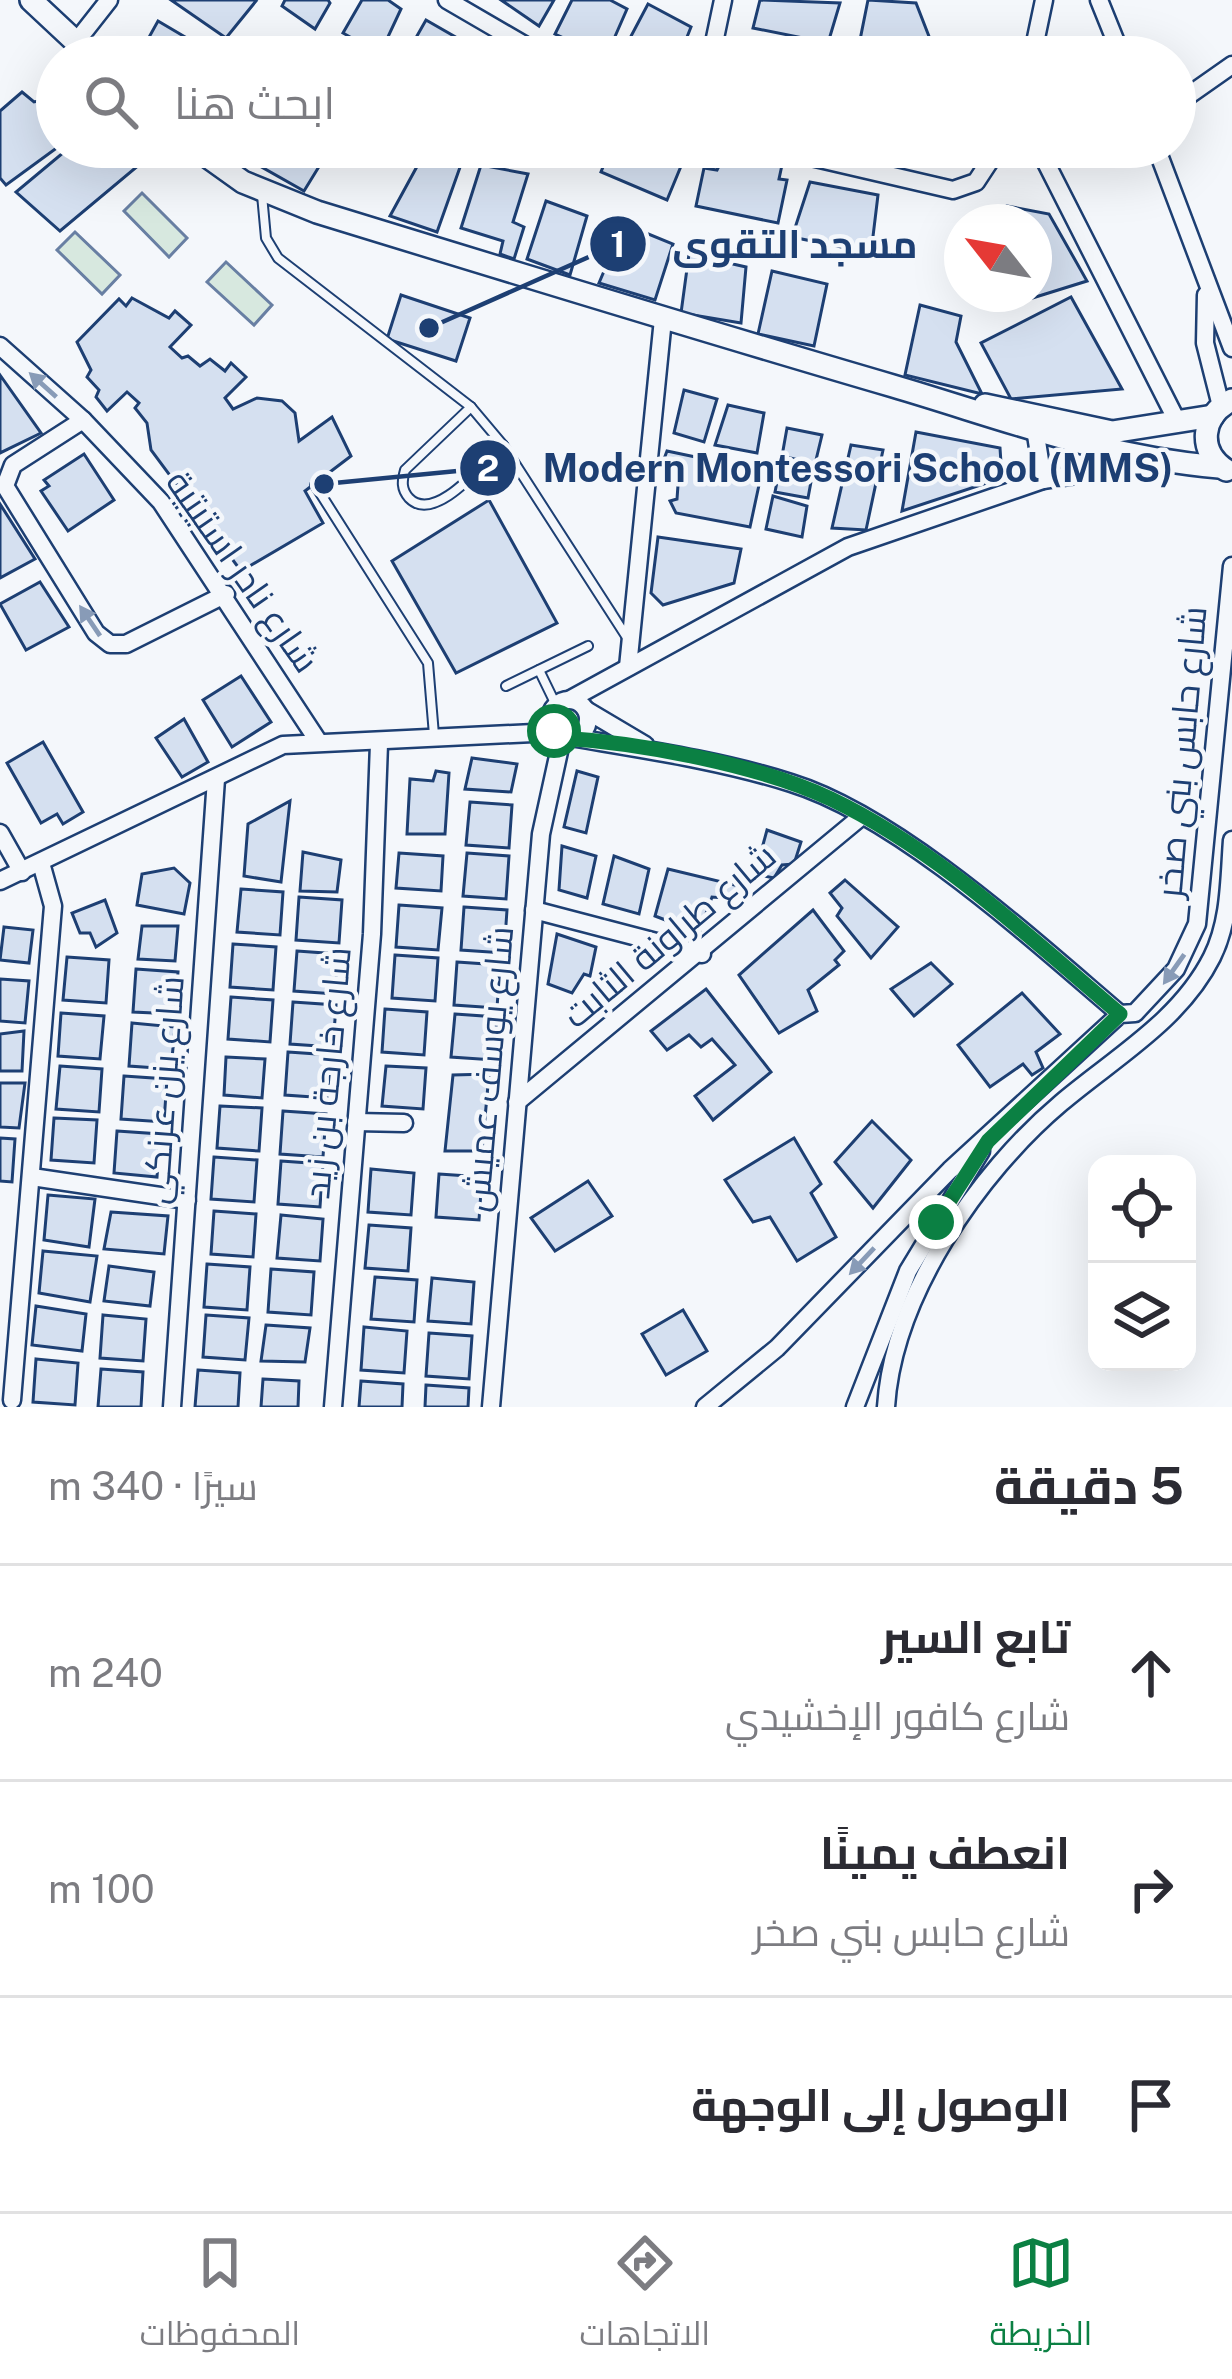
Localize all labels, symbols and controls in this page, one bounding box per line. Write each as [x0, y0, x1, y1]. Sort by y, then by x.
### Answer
search box [36, 36, 1196, 168]
icon: search [78, 69, 144, 135]
text: ابحث هنا [174, 76, 335, 129]
north arrow [944, 204, 1052, 312]
callout: مسجد التقوى [588, 206, 941, 281]
text: مسجد التقوى [672, 221, 918, 268]
text: 1 [610, 223, 626, 265]
one-way arrow [28, 372, 58, 399]
callout: Modern Montessori School (MMS) [458, 431, 1197, 506]
text: Modern Montessori School (MMS) [543, 445, 1173, 491]
text: 2 [477, 447, 499, 489]
street label: شارع نادر استيتية [155, 462, 328, 682]
street label: شارع حابس بني صخر [1147, 604, 1223, 902]
one-way arrow [79, 605, 102, 638]
route start [527, 704, 581, 758]
street label: شارع طراونة الثابت [554, 834, 786, 1039]
street label: شارع يوسف عميش [455, 924, 525, 1214]
street label: شارع خارجة بن زيد [295, 945, 363, 1201]
one-way arrow [1163, 953, 1186, 985]
street label: شارع يزن عرنكي [134, 974, 200, 1206]
map controls [1088, 1155, 1196, 1371]
button: locate [1088, 1155, 1196, 1263]
route end [909, 1195, 963, 1249]
one-way arrow [849, 1246, 876, 1275]
button: layers [1088, 1263, 1196, 1371]
text: 5 دقيقة [994, 1456, 1184, 1515]
text: سيرًا · 340 m [48, 1463, 258, 1509]
text: تابع السير [881, 1610, 1070, 1663]
icon: ahead [1118, 1640, 1184, 1706]
text: 240 m [48, 1650, 163, 1696]
text: شارع كافور الإخشيدي [725, 1693, 1070, 1739]
text: انعطف يمينًا [820, 1826, 1070, 1879]
icon: right [1118, 1856, 1184, 1922]
text: 100 m [48, 1866, 155, 1912]
text: شارع حابس بني صخر [753, 1909, 1070, 1955]
icon: arrive [1118, 2072, 1184, 2138]
text: الوصول إلى الوجهة [691, 2078, 1070, 2131]
tab: المحفوظات [140, 2230, 300, 2364]
tab: الاتجاهات [580, 2230, 710, 2364]
tab: الخريطة [989, 2230, 1092, 2364]

